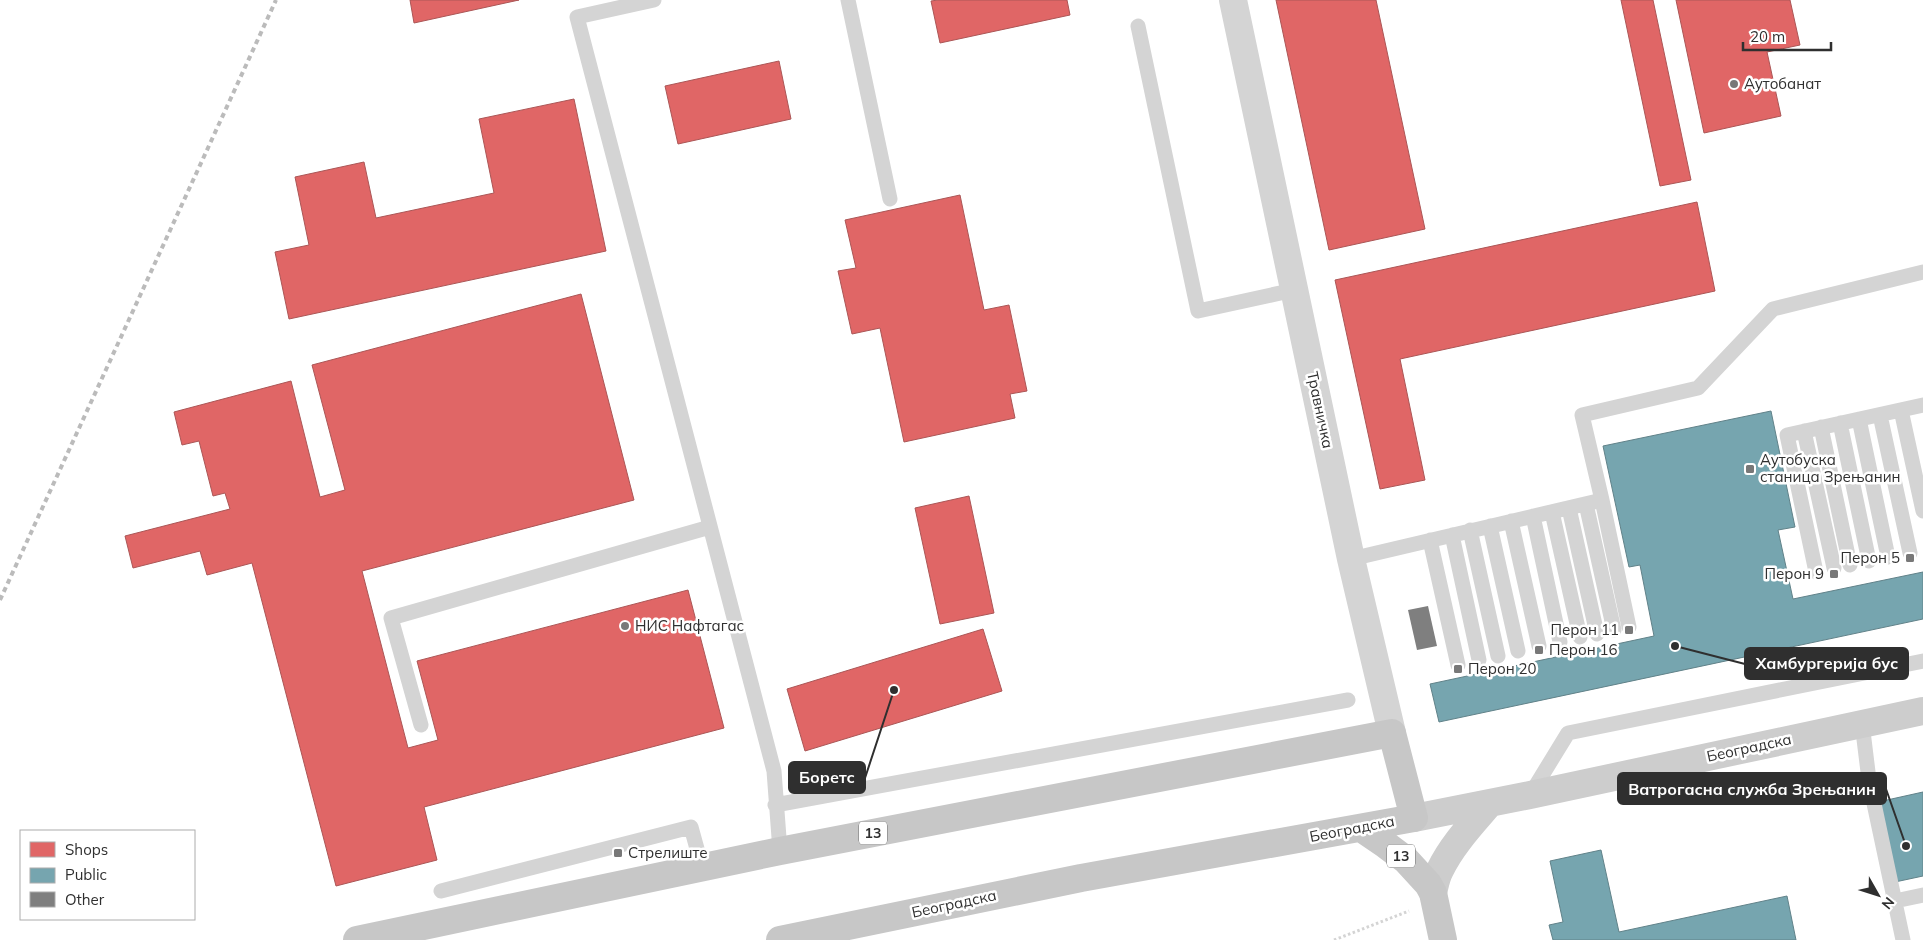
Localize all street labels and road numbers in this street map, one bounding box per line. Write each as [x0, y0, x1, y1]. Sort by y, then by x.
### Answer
street label: Травничка [1303, 370, 1338, 450]
street label: Београдска [1705, 729, 1793, 766]
street label: Београдска [1308, 811, 1396, 846]
road number: 13 [859, 821, 887, 844]
road number: 13 [1387, 844, 1415, 868]
street label: Београдска [910, 885, 998, 922]

